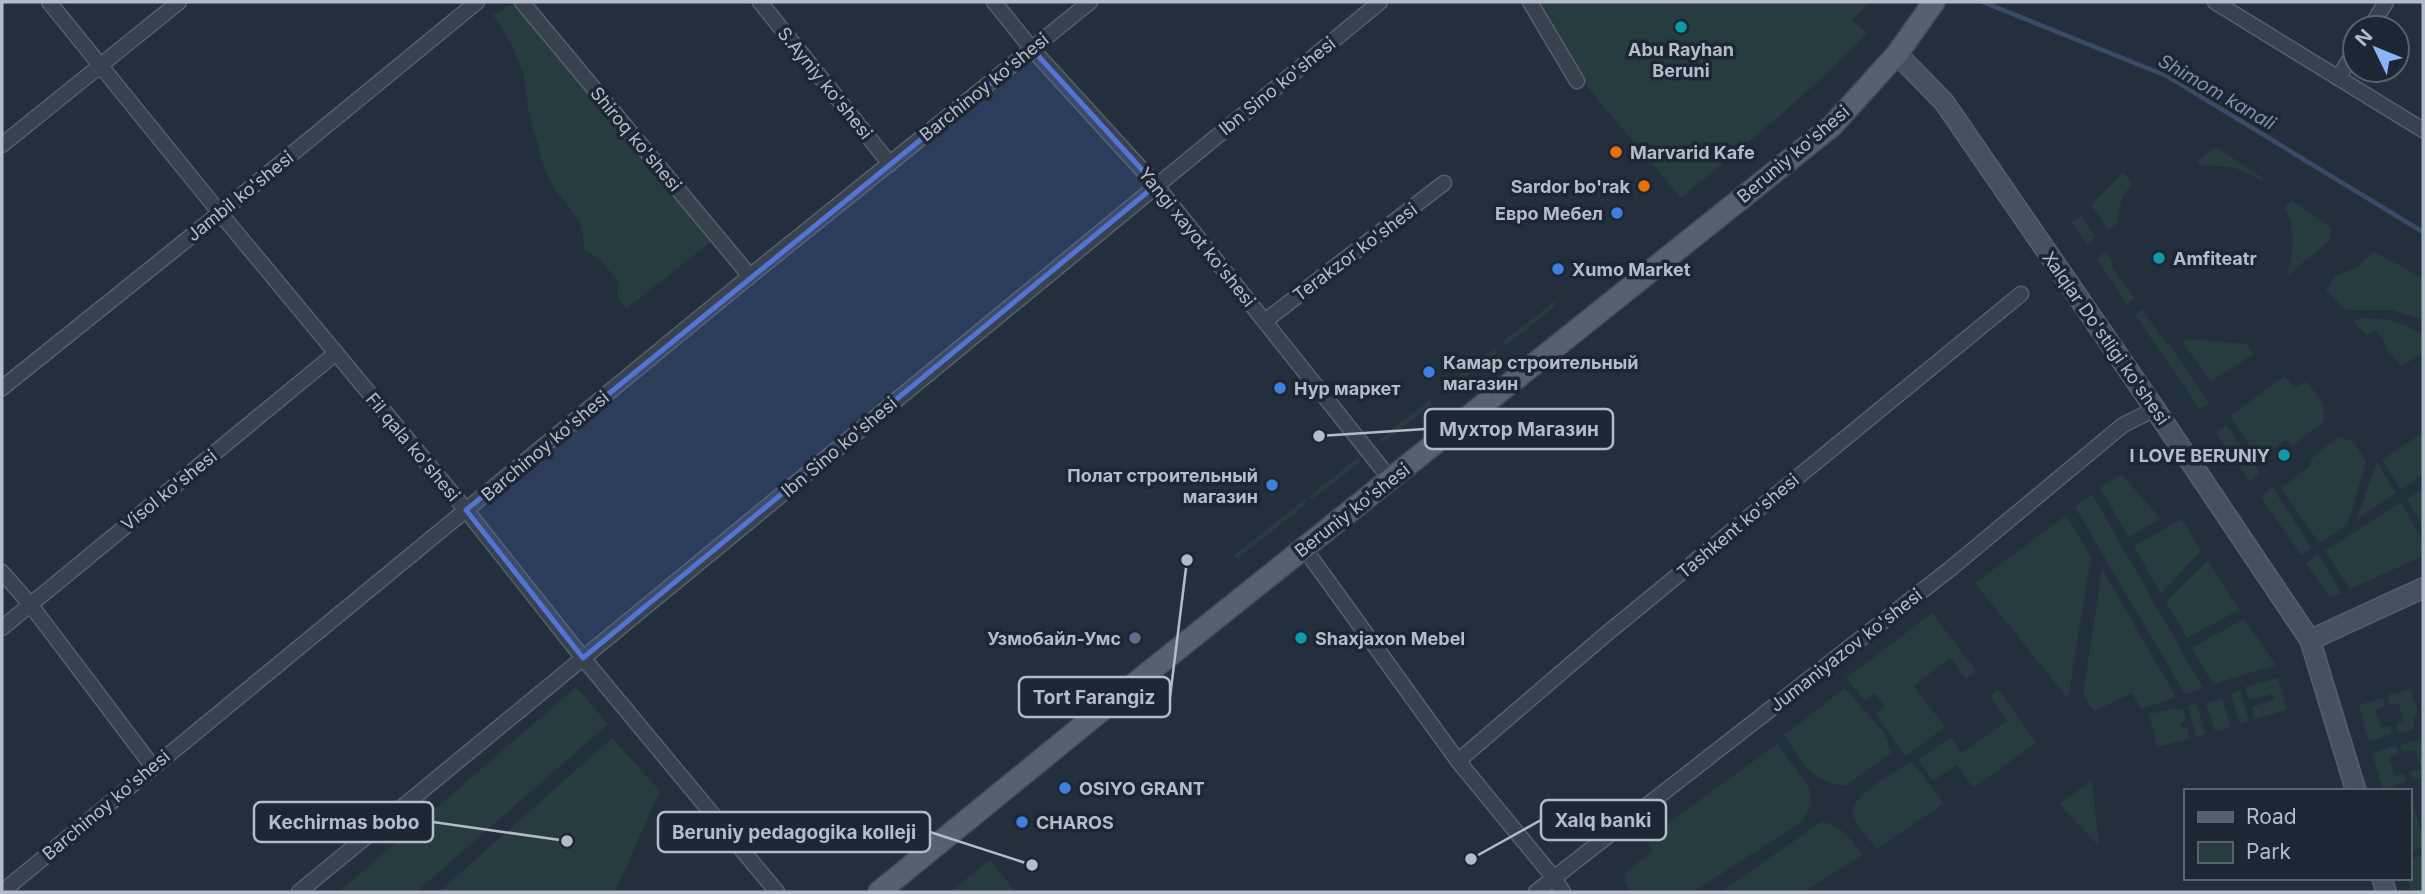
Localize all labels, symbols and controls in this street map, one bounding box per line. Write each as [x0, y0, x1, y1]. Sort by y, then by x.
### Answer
north arrow [2341, 14, 2411, 84]
marker: Abu Rayhan Beruni [1673, 19, 1689, 35]
street label: S.Ayniy ko'shesi [773, 23, 877, 143]
text: N [2351, 25, 2377, 51]
street label: Barchinoy ko'shesi [915, 29, 1053, 145]
street label: Ibn Sino ko'shesi [1214, 33, 1340, 139]
place label: Abu Rayhan Beruni [1628, 39, 1734, 81]
water label: Shimom kanali [2154, 49, 2280, 135]
street label: Shiroq ko'shesi [586, 83, 686, 195]
street label: Beruniy ko'shesi [1733, 101, 1853, 207]
place label: Marvarid Kafe [1630, 142, 1755, 163]
marker: Marvarid Kafe [1608, 144, 1624, 160]
street label: Jambil ko'shesi [183, 147, 297, 245]
street label: Yangi xayot ko'shesi [1134, 163, 1260, 311]
place label: Sardor bo'rak [1511, 176, 1631, 197]
marker: Sardor bo'rak [1636, 178, 1652, 194]
street label: Terakzor ko'shesi [1289, 199, 1421, 305]
place label: Евро Мебел [1495, 203, 1603, 224]
marker: Евро Мебел [1609, 205, 1625, 221]
street label: Xalqlar Do'stligi ko'shesi [2038, 247, 2174, 429]
place label: Amfiteatr [2173, 248, 2257, 269]
marker: Amfiteatr [2151, 250, 2167, 266]
place label: Xumo Market [1572, 259, 1691, 280]
marker: Xumo Market [1550, 261, 1566, 277]
place label: Камар строительный магазин [1443, 352, 1638, 394]
marker: Камар строительный магазин [1421, 364, 1437, 380]
place label: Нур маркет [1294, 378, 1401, 399]
marker: Нур маркет [1272, 380, 1288, 396]
street label: Barchinoy ko'shesi [477, 387, 613, 505]
street label: Fil qala ko'shesi [362, 389, 464, 505]
street label: Ibn Sino ko'shesi [777, 393, 901, 501]
callout: Мухтор Магазин [1425, 409, 1613, 449]
text: Мухтор Магазин [1439, 418, 1599, 441]
street label: Visol ko'shesi [117, 445, 221, 535]
place label: I LOVE BERUNIY [2129, 445, 2270, 466]
marker: I LOVE BERUNIY [2276, 447, 2292, 463]
street label: Beruniy ko'shesi [1290, 459, 1414, 561]
place label: Полат строительный магазин [1067, 465, 1258, 507]
street label: Tashkent ko'shesi [1673, 469, 1803, 583]
marker: Полат строительный магазин [1264, 477, 1280, 493]
street label: Jumaniyazov ko'shesi [1766, 584, 1926, 716]
place label: Узмобайл-Умс [987, 628, 1121, 649]
place label: Shaxjaxon Mebel [1315, 628, 1465, 649]
marker: Узмобайл-Умс [1127, 630, 1143, 646]
marker: Shaxjaxon Mebel [1293, 630, 1309, 646]
callout: Tort Farangiz [1019, 677, 1170, 717]
text: Tort Farangiz [1033, 686, 1155, 709]
street label: Barchinoy ko'shesi [38, 746, 174, 864]
place label: OSIYO GRANT [1079, 778, 1205, 799]
marker: OSIYO GRANT [1057, 780, 1073, 796]
legend [2184, 789, 2411, 880]
callout: Xalq banki [1541, 800, 1666, 840]
callout: Kechirmas bobo [254, 802, 433, 842]
text: Road [2246, 804, 2297, 829]
text: Xalq banki [1555, 809, 1651, 832]
text: Kechirmas bobo [268, 811, 420, 834]
callout: Beruniy pedagogika kolleji [658, 812, 930, 852]
place label: CHAROS [1036, 812, 1114, 833]
marker: CHAROS [1014, 814, 1030, 830]
text: Beruniy pedagogika kolleji [672, 821, 916, 844]
text: Park [2246, 839, 2291, 864]

